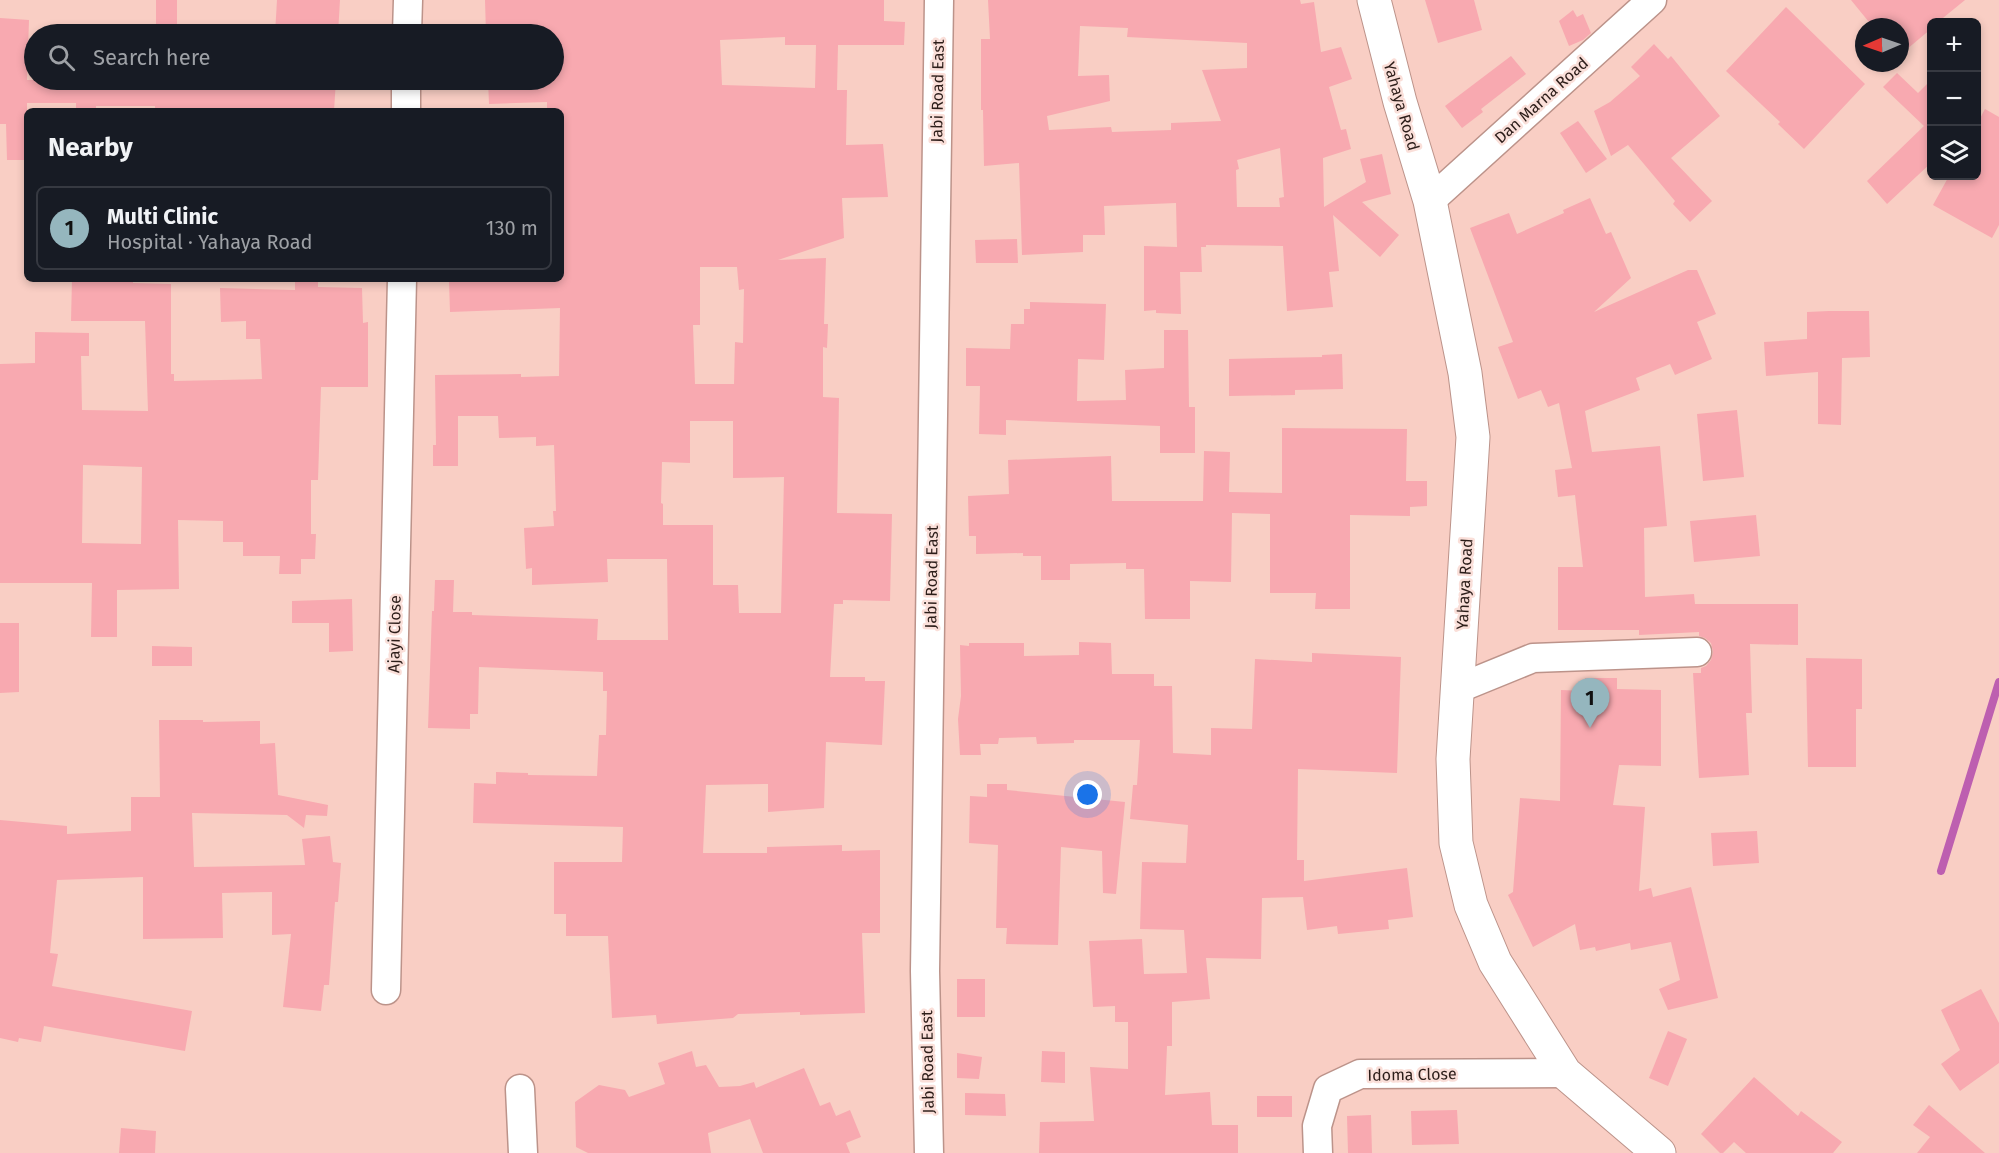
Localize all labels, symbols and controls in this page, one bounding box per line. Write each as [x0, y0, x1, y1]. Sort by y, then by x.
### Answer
north arrow [1855, 18, 1909, 72]
map controls [1927, 18, 1981, 180]
button: + [1927, 18, 1981, 72]
search box [24, 24, 564, 90]
street label: Jabi Road East [927, 39, 948, 143]
icon: search [45, 41, 78, 74]
text: Search here [93, 44, 211, 71]
street label: Dan Marna Road [1491, 53, 1592, 147]
street label: Yahaya Road [1380, 60, 1423, 153]
button: − [1927, 72, 1981, 126]
button: layers [1927, 126, 1981, 180]
text: Nearby [48, 132, 133, 163]
text: Multi Clinic [107, 203, 218, 230]
text: 1 [65, 216, 74, 240]
text: 130 m [486, 216, 538, 240]
text: Hospital · Yahaya Road [107, 230, 313, 254]
street label: Jabi Road East [921, 525, 942, 629]
street label: Yahaya Road [1453, 538, 1476, 630]
street label: Ajayi Close [384, 595, 405, 673]
pin: 1 [1570, 678, 1610, 728]
your location [1073, 780, 1102, 809]
street label: Jabi Road East [917, 1010, 938, 1114]
street label: Idoma Close [1367, 1064, 1457, 1085]

